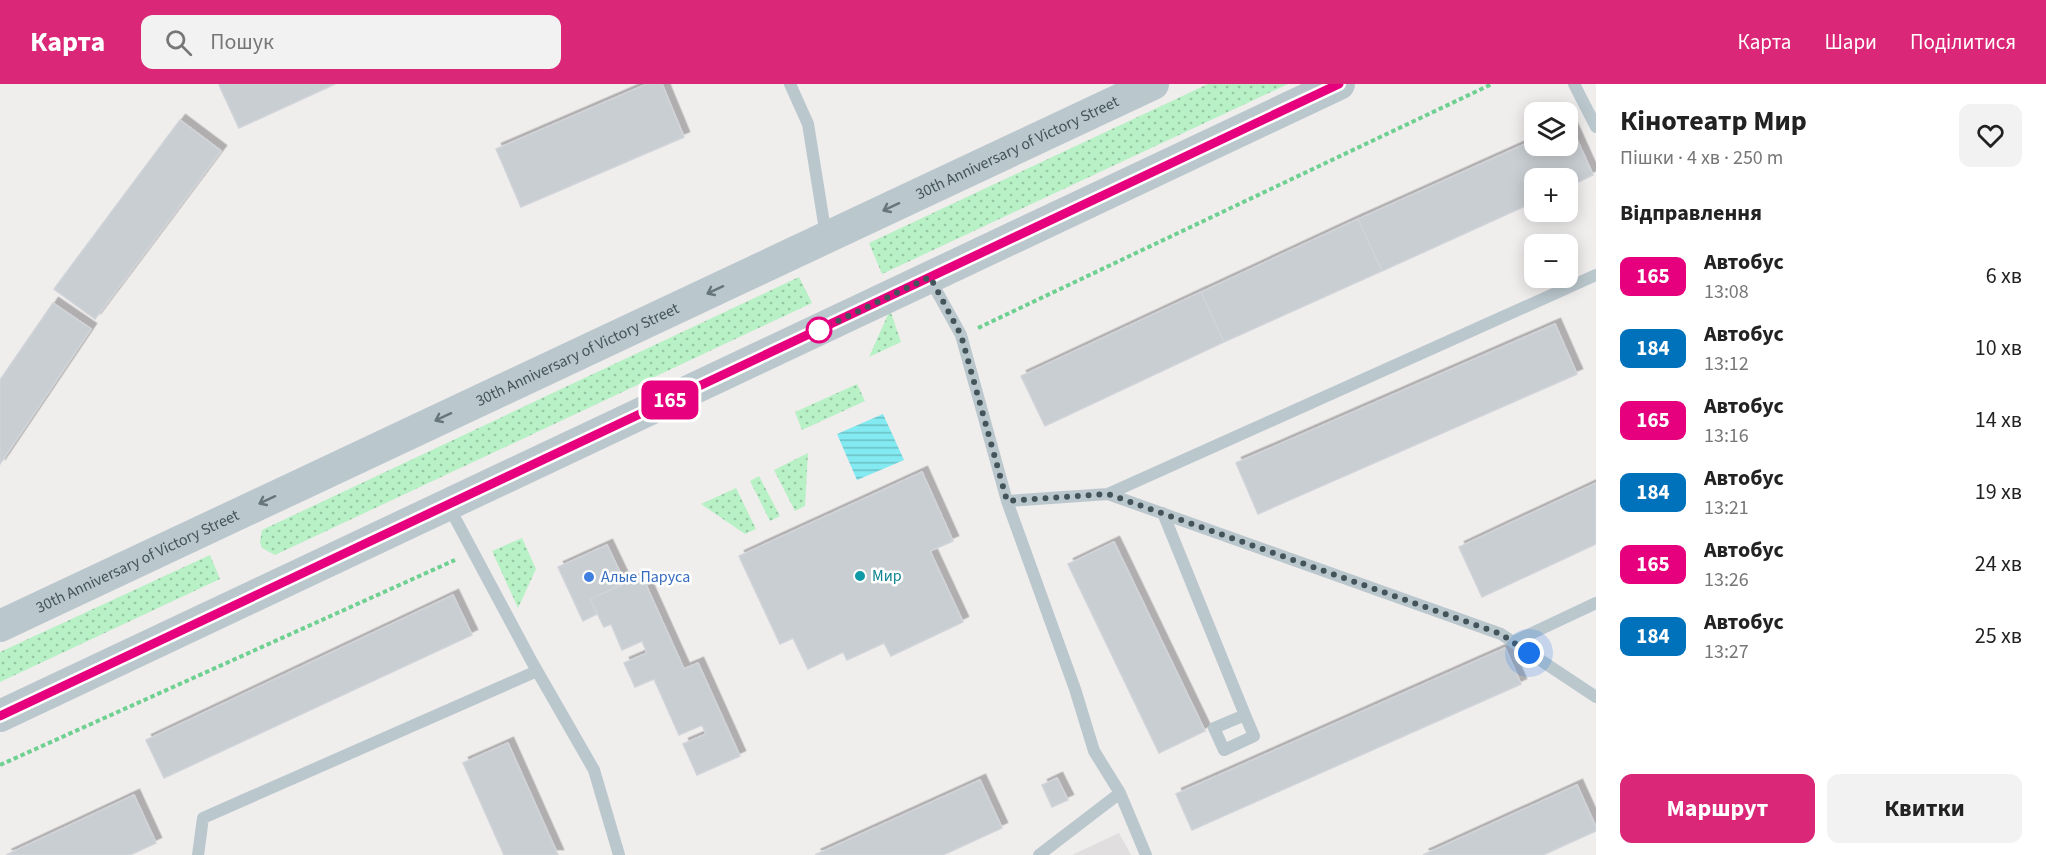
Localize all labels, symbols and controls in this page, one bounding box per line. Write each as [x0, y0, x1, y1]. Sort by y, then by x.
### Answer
search box [141, 15, 561, 69]
text: Карта [30, 22, 105, 62]
icon: search [162, 26, 195, 59]
text: Пошук [210, 26, 274, 58]
text: Карта [1738, 27, 1791, 57]
text: Шари [1824, 27, 1877, 57]
text: Поділитися [1910, 27, 2016, 57]
street label: 30th Anniversary of Victory Street [912, 90, 1123, 205]
text: Кінотеатр Мир [1620, 101, 1807, 141]
map controls [1524, 102, 1578, 288]
button: layers [1524, 102, 1578, 156]
button: heart [1959, 104, 2022, 167]
text: Пішки · 4 хв · 250 m [1620, 144, 1783, 172]
button: + [1524, 168, 1578, 222]
text: Відправлення [1620, 197, 1762, 229]
one-way arrow [883, 202, 901, 214]
button: − [1524, 234, 1578, 288]
text: Автобус [1704, 246, 1784, 278]
text: 6 хв [1986, 260, 2022, 292]
text: 165 [1636, 261, 1670, 291]
text: 13:08 [1704, 278, 1749, 306]
one-way arrow [706, 285, 724, 296]
street label: 30th Anniversary of Victory Street [472, 297, 683, 412]
unlabelled marker [806, 317, 832, 343]
text: Автобус [1704, 318, 1784, 350]
text: 10 хв [1975, 332, 2022, 364]
text: 184 [1636, 333, 1670, 363]
text: 13:12 [1704, 350, 1749, 378]
line badge: 165 [636, 380, 704, 420]
text: 165 [653, 385, 687, 415]
text: Автобус [1704, 390, 1784, 422]
text: 14 хв [1975, 404, 2022, 436]
text: 165 [1636, 405, 1670, 435]
one-way arrow [435, 412, 453, 424]
text: 13:16 [1704, 422, 1749, 450]
text: Автобус [1704, 462, 1784, 494]
text: 19 хв [1975, 476, 2022, 508]
text: 184 [1636, 477, 1670, 507]
text: 13:21 [1704, 494, 1749, 522]
one-way arrow [258, 495, 276, 507]
street label: 30th Anniversary of Victory Street [32, 504, 243, 619]
text: Автобус [1704, 534, 1784, 566]
text: 24 хв [1975, 548, 2022, 580]
text: 165 [1636, 549, 1670, 579]
place label: Мир [872, 565, 902, 587]
place label: Алые Паруса [601, 566, 690, 588]
text: 13:26 [1704, 566, 1749, 594]
marker: Мир [853, 569, 867, 583]
marker: Алые Паруса [582, 570, 596, 584]
text: Автобус [1704, 606, 1784, 638]
text: 25 хв [1975, 620, 2022, 652]
text: 184 [1636, 621, 1670, 651]
your location [1514, 638, 1544, 668]
text: 13:27 [1704, 638, 1749, 666]
button: Маршрут [1620, 774, 1815, 843]
button: Квитки [1827, 774, 2022, 843]

